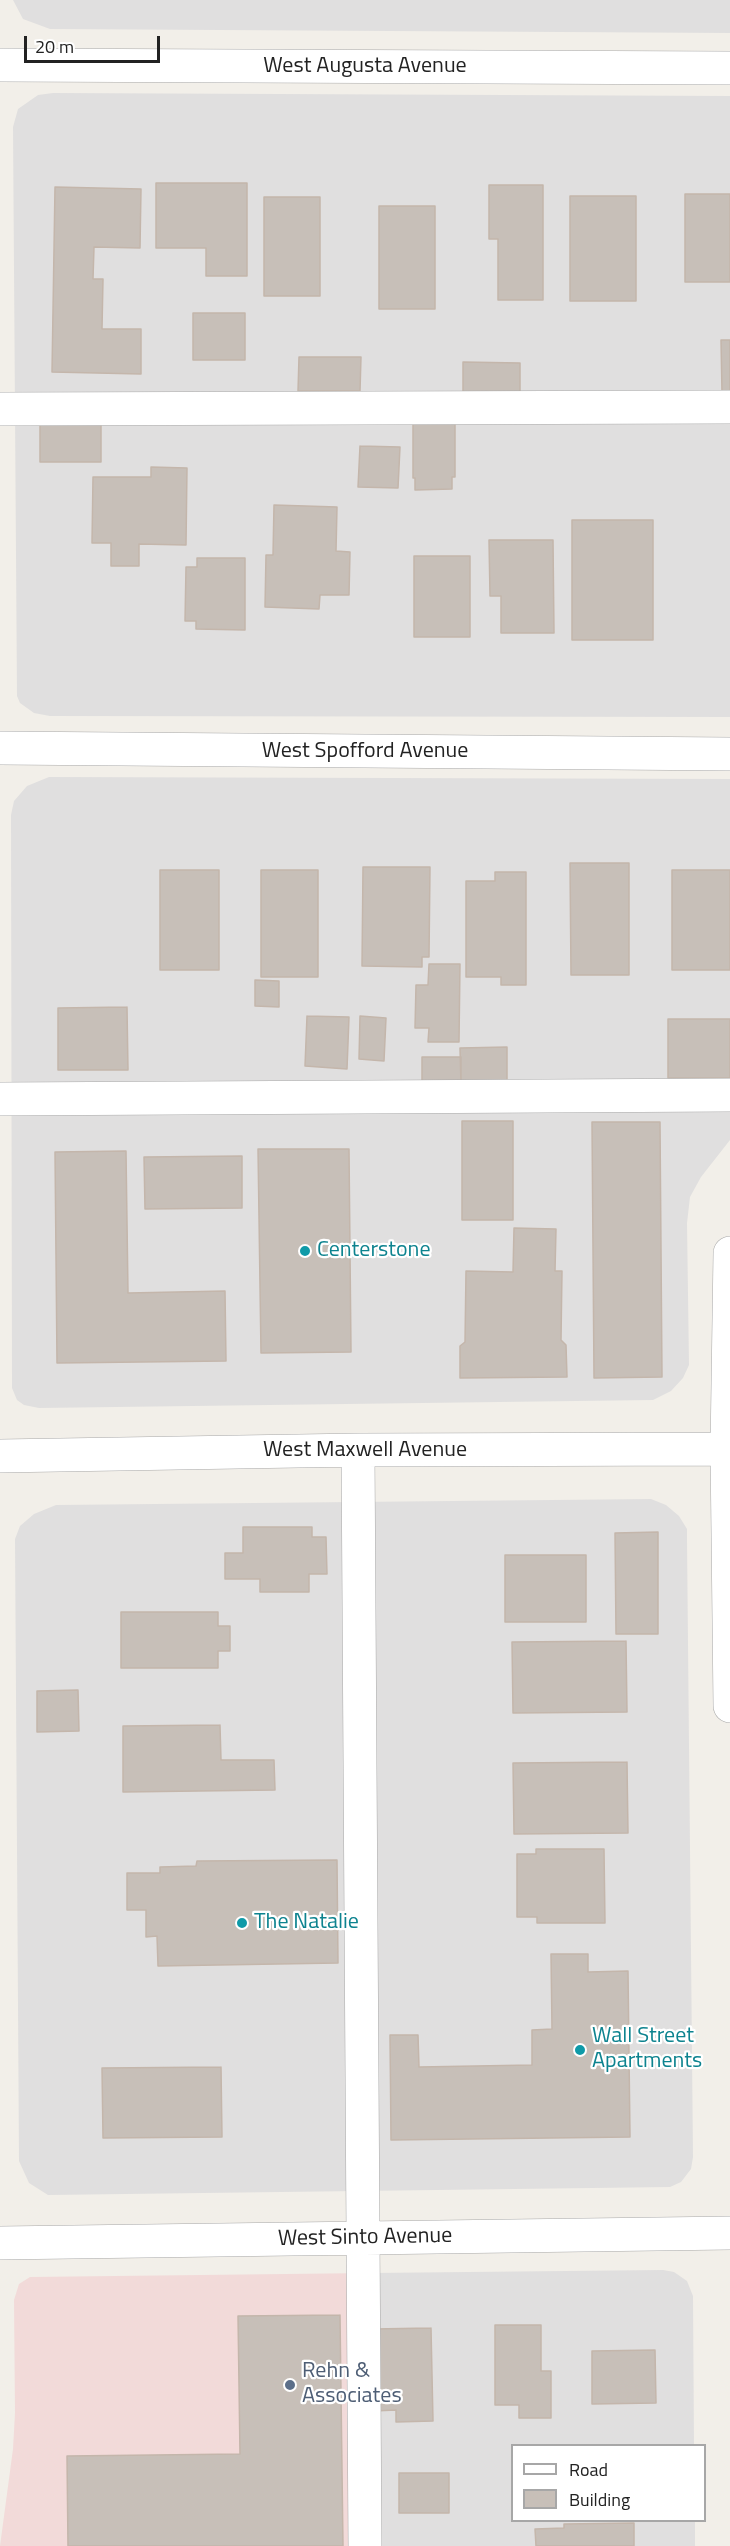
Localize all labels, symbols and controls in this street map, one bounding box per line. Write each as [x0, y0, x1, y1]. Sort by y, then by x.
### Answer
scale bar [27, 24, 164, 62]
text: 20 m [35, 33, 74, 60]
street label: West Augusta Avenue [263, 54, 467, 80]
street label: West Spofford Avenue [262, 739, 468, 765]
place label: Centerstone [317, 1238, 431, 1264]
marker: Centerstone [298, 1244, 312, 1258]
street label: West Maxwell Avenue [263, 1438, 467, 1464]
place label: The Natalie [254, 1910, 359, 1936]
marker: The Natalie [235, 1916, 249, 1930]
place label: Wall Street Apartments [592, 2024, 702, 2076]
marker: Wall Street Apartments [573, 2043, 587, 2057]
street label: West Sinto Avenue [278, 2223, 452, 2253]
place label: Rehn & Associates [302, 2359, 402, 2410]
marker: Rehn & Associates [283, 2378, 297, 2392]
legend [511, 2444, 706, 2522]
text: Road [569, 2456, 608, 2483]
text: Building [569, 2486, 630, 2513]

